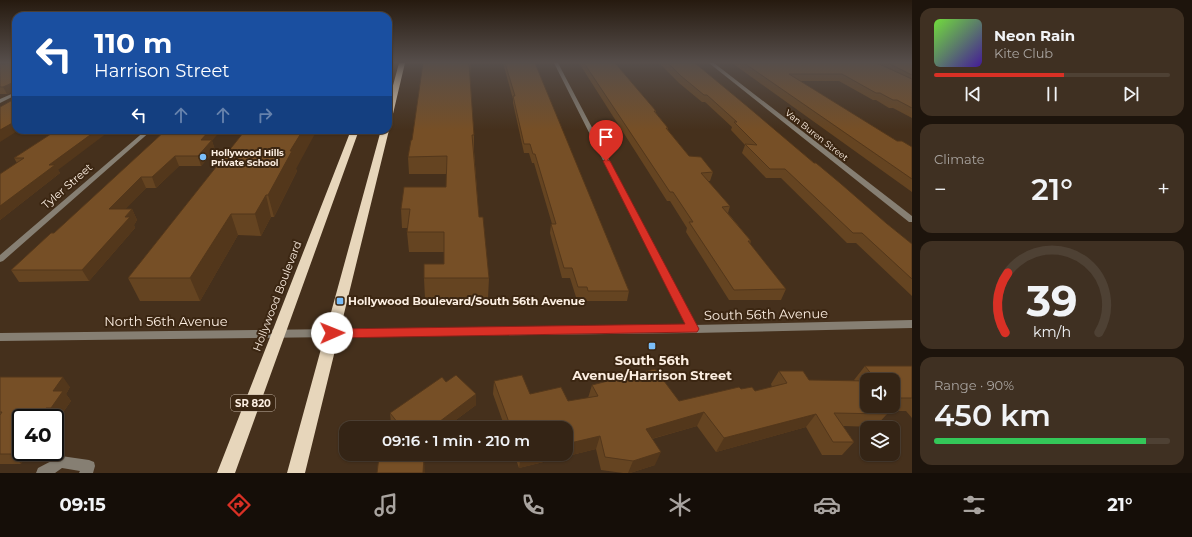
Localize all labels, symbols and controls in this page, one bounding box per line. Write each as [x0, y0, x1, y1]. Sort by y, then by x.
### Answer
text: 110 m [94, 26, 172, 60]
text: Neon Rain [994, 26, 1075, 45]
icon: left [28, 28, 80, 80]
text: Kite Club [994, 45, 1053, 61]
text: Harrison Street [94, 60, 230, 82]
icon: previous [962, 83, 984, 105]
icon: pause [1041, 83, 1063, 105]
icon: next [1120, 83, 1142, 105]
icon: left [128, 104, 150, 126]
icon: ahead [170, 104, 192, 126]
icon: ahead [212, 104, 234, 126]
icon: right [254, 104, 276, 126]
street label: Van Buren Street [783, 107, 851, 163]
pin [589, 120, 623, 161]
icon: arrive [595, 126, 617, 148]
place label: Hollywood Hills Private School [211, 147, 284, 168]
text: Climate [934, 151, 985, 167]
marker: Hollywood Hills Private School [198, 152, 208, 162]
street label: Tyler Street [39, 160, 96, 212]
text: 21° [1031, 171, 1073, 208]
text: − [934, 176, 947, 203]
text: + [1157, 176, 1170, 203]
street label: Hollywood Boulevard [249, 239, 305, 353]
text: 39 [1025, 275, 1078, 325]
place label: Hollywood Boulevard/South 56th Avenue [348, 294, 585, 308]
marker: Hollywood Boulevard/South 56th Avenue [335, 296, 345, 306]
street label: South 56th Avenue [704, 305, 828, 323]
position arrow [311, 312, 353, 354]
street label: North 56th Avenue [104, 313, 228, 329]
text: km/h [1033, 322, 1071, 340]
marker: South 56th Avenue/Harrison Street [647, 341, 657, 351]
place label: South 56th Avenue/Harrison Street [571, 352, 732, 383]
map controls [860, 373, 900, 461]
button: sound [860, 373, 900, 413]
text: Range · 90% [934, 377, 1014, 393]
road number: SR 820 [231, 395, 275, 411]
text: 450 km [934, 397, 1051, 434]
speed limit sign: 40 [12, 409, 64, 461]
button: layers [860, 421, 900, 461]
text: 09:16 · 1 min · 210 m [382, 431, 530, 450]
icon: directions [225, 491, 253, 519]
icon: music [372, 491, 400, 519]
icon: phone [519, 491, 547, 519]
icon: climate [666, 491, 694, 519]
icon: car [813, 491, 841, 519]
icon: filters [960, 491, 988, 519]
text: 09:15 [60, 494, 106, 516]
text: 21° [1107, 494, 1132, 516]

